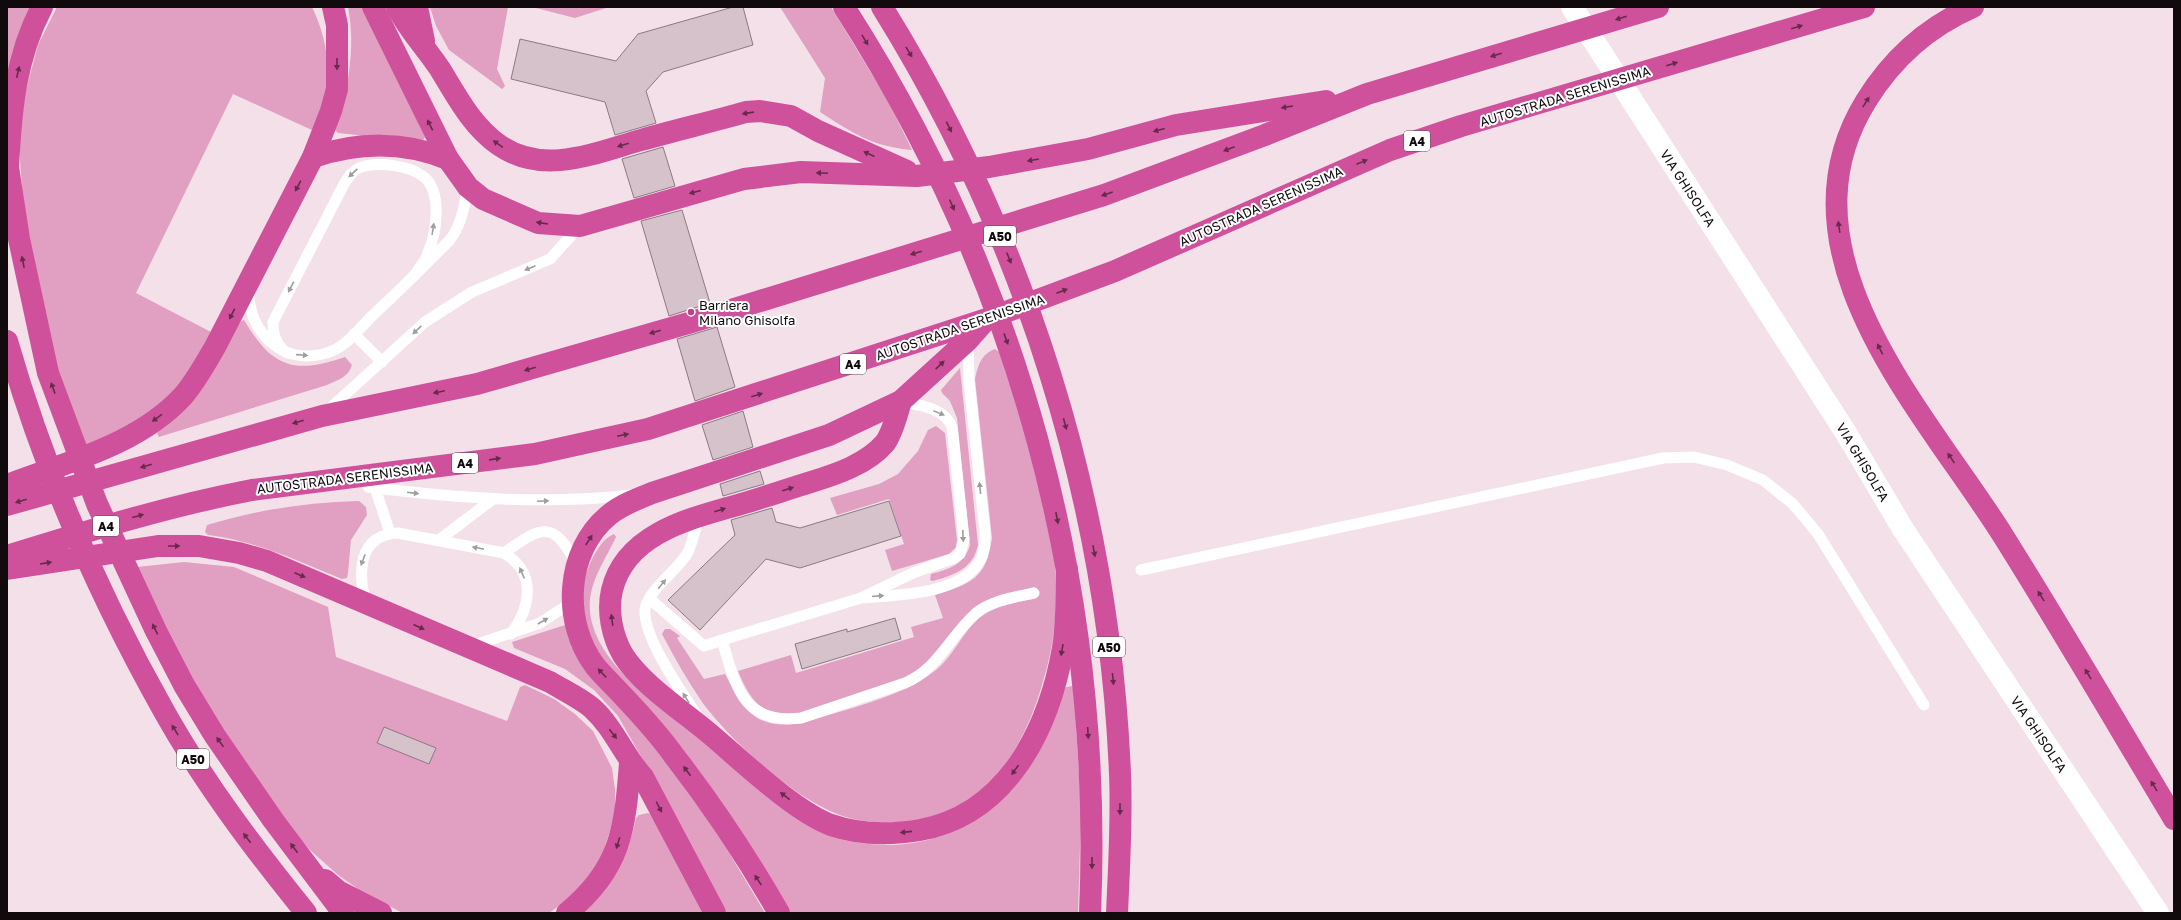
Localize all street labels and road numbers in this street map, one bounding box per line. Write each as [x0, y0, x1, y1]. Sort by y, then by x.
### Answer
street label: AUTOSTRADA SERENISSIMA [1478, 62, 1652, 130]
road number: A4 [1404, 131, 1430, 151]
street label: VIA GHISOLFA [1657, 146, 1719, 230]
street label: AUTOSTRADA SERENISSIMA [1177, 162, 1346, 249]
road number: A50 [984, 226, 1016, 246]
street label: AUTOSTRADA SERENISSIMA [874, 290, 1047, 363]
road number: A4 [840, 354, 866, 374]
street label: VIA GHISOLFA [1833, 420, 1893, 504]
road number: A4 [452, 453, 478, 473]
street label: AUTOSTRADA SERENISSIMA [256, 459, 434, 497]
road number: A4 [93, 516, 119, 536]
road number: A50 [1093, 637, 1125, 657]
street label: VIA GHISOLFA [2008, 693, 2071, 776]
road number: A50 [177, 749, 209, 769]

